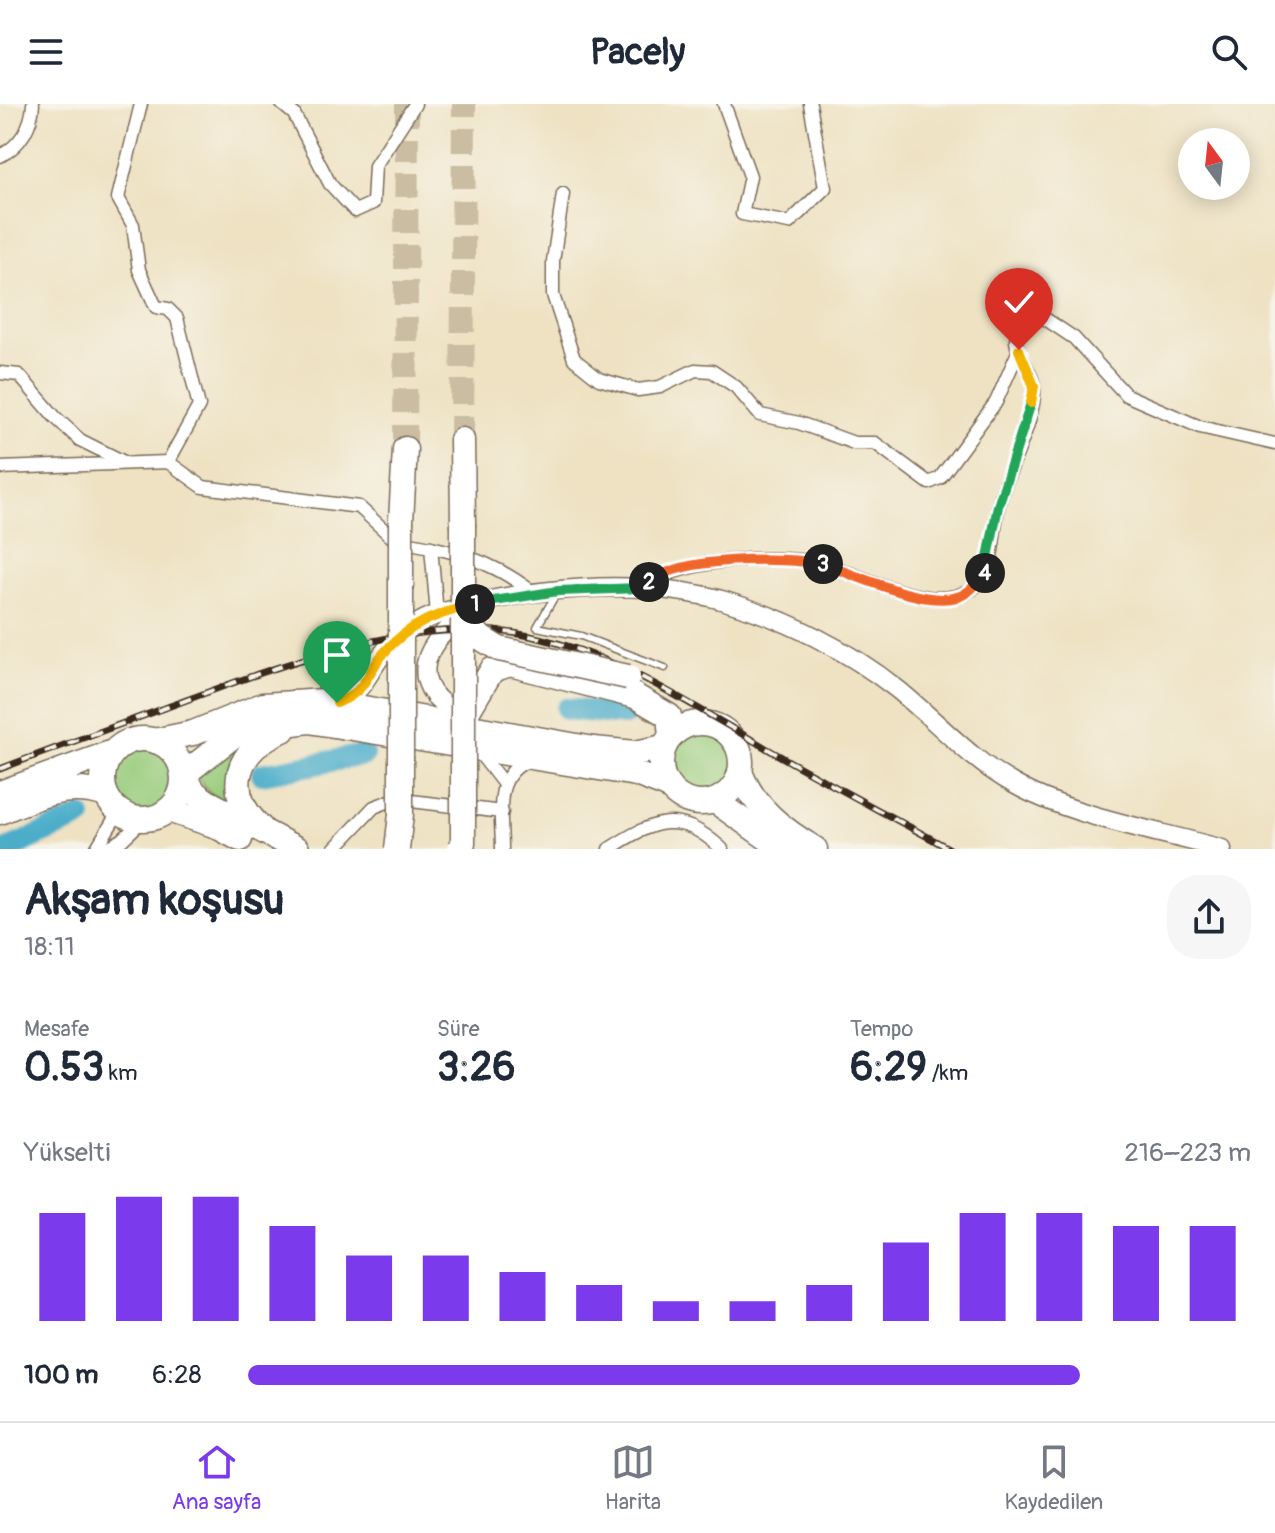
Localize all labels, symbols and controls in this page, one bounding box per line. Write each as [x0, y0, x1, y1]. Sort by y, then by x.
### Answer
icon: menu [24, 30, 68, 74]
text: Pacely [590, 30, 685, 75]
icon: search [1207, 30, 1251, 74]
north arrow [1178, 128, 1250, 200]
map controls [1178, 128, 1250, 200]
pin [985, 268, 1053, 350]
icon: check [997, 280, 1041, 324]
pin: 3 [803, 544, 843, 584]
text: 3 [817, 550, 829, 578]
pin: 4 [965, 553, 1005, 593]
text: 4 [979, 559, 991, 587]
pin: 2 [629, 562, 669, 602]
text: 2 [643, 568, 655, 596]
pin: 1 [455, 584, 495, 624]
text: 1 [471, 590, 479, 618]
pin [303, 621, 371, 703]
icon: arrive [315, 633, 359, 677]
text: Akşam koşusu [24, 873, 284, 928]
button: share [1167, 875, 1251, 959]
text: 18:11 [24, 931, 75, 963]
text: Mesafe [24, 1015, 89, 1043]
text: Süre [437, 1015, 479, 1043]
text: Tempo [850, 1015, 913, 1043]
text: 0.53 [24, 1043, 104, 1092]
text: 3:26 [437, 1043, 516, 1092]
text: 6:29 [850, 1043, 927, 1092]
text: km [104, 1059, 138, 1087]
text: /km [927, 1059, 968, 1087]
text: Yükselti [24, 1137, 110, 1169]
text: 216–223 m [1124, 1137, 1251, 1169]
text: 100 m [24, 1359, 98, 1391]
text: 6:28 [152, 1359, 202, 1391]
tab: Ana sayfa [172, 1440, 261, 1516]
tab: Harita [605, 1440, 661, 1516]
tab: Kaydedilen [1005, 1440, 1103, 1516]

